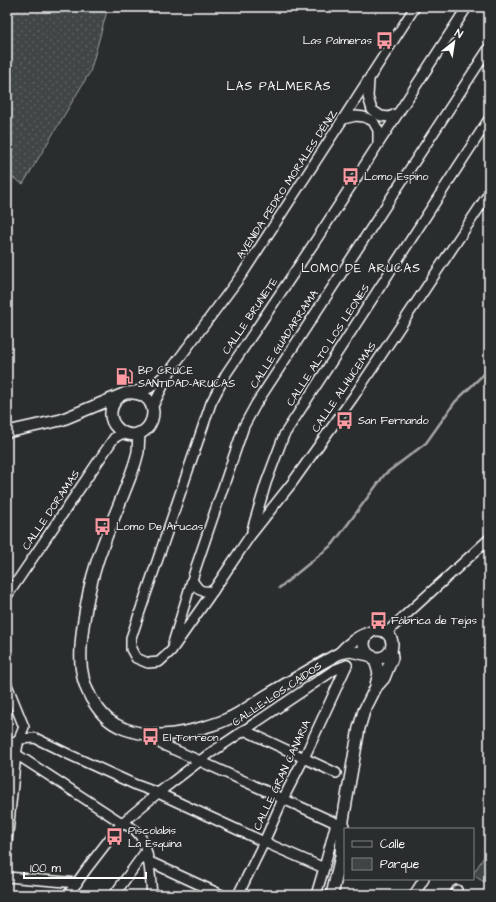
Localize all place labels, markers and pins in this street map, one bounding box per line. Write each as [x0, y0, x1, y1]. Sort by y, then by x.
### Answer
bus stop icon: Las Palmeras [375, 30, 395, 50]
place label: Las Palmeras [303, 33, 372, 48]
bus stop icon: Lomo Espino [341, 166, 361, 186]
place label: Lomo Espino [364, 169, 429, 184]
place label: BP CRUCE SANTIDAD-ARUCAS [138, 363, 235, 391]
fuel station icon: BP CRUCE SANTIDAD-ARUCAS [115, 366, 135, 386]
bus stop icon: San Fernando [335, 410, 355, 430]
place label: San Fernando [358, 413, 429, 428]
bus stop icon: Lomo De Arucas [93, 516, 113, 536]
place label: Lomo De Arucas [116, 519, 204, 534]
bus stop icon: Fábrica de Tejas [368, 610, 388, 630]
place label: Fábrica de Tejas [391, 613, 477, 628]
bus stop icon: El Torreon [140, 727, 160, 747]
place label: El Torreon [163, 730, 219, 745]
place label: Piscolabis La Esquina [128, 823, 182, 851]
bus stop icon: Piscolabis La Esquina [105, 826, 125, 846]

